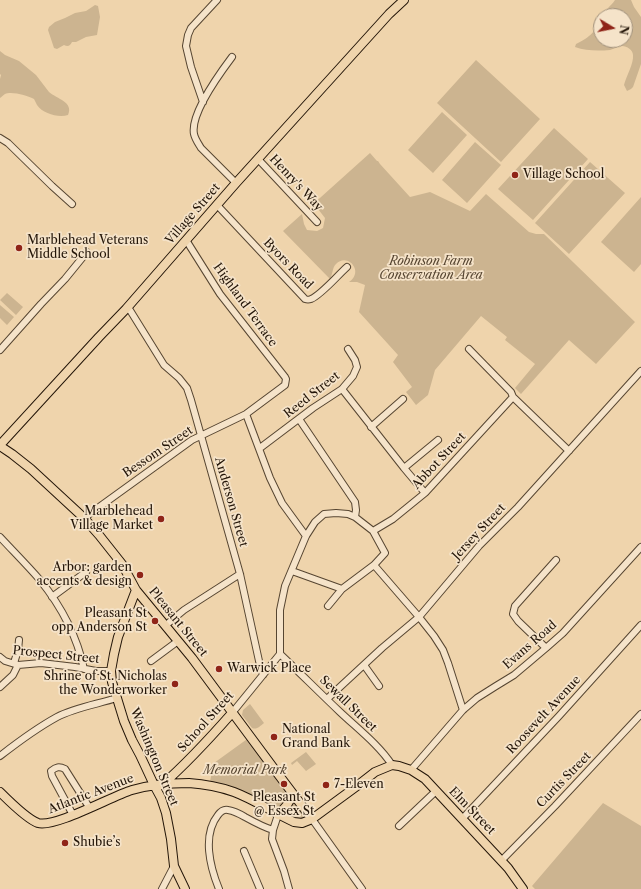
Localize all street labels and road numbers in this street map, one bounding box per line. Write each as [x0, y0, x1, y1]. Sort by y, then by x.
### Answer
street label: Henry's Way [266, 152, 326, 214]
street label: Village Street [163, 181, 223, 247]
street label: Byors Road [260, 236, 316, 292]
street label: Highland Terrace [210, 260, 280, 350]
street label: Reed Street [281, 369, 343, 421]
street label: Bessom Street [120, 423, 196, 481]
street label: Abbot Street [409, 430, 469, 492]
street label: Anderson Street [211, 455, 251, 549]
street label: Jersey Street [449, 501, 509, 563]
street label: Pleasant Street [146, 584, 210, 660]
street label: Evans Road [500, 618, 560, 672]
street label: Prospect Street [12, 643, 100, 667]
street label: Sewall Street [316, 673, 380, 735]
street label: Roosevelt Avenue [504, 673, 584, 757]
street label: School Street [175, 689, 237, 755]
street label: Washington Street [127, 706, 181, 808]
street label: Curtis Street [534, 749, 594, 811]
street label: Atlantic Avenue [46, 771, 136, 817]
street label: Elm Street [446, 784, 498, 838]

